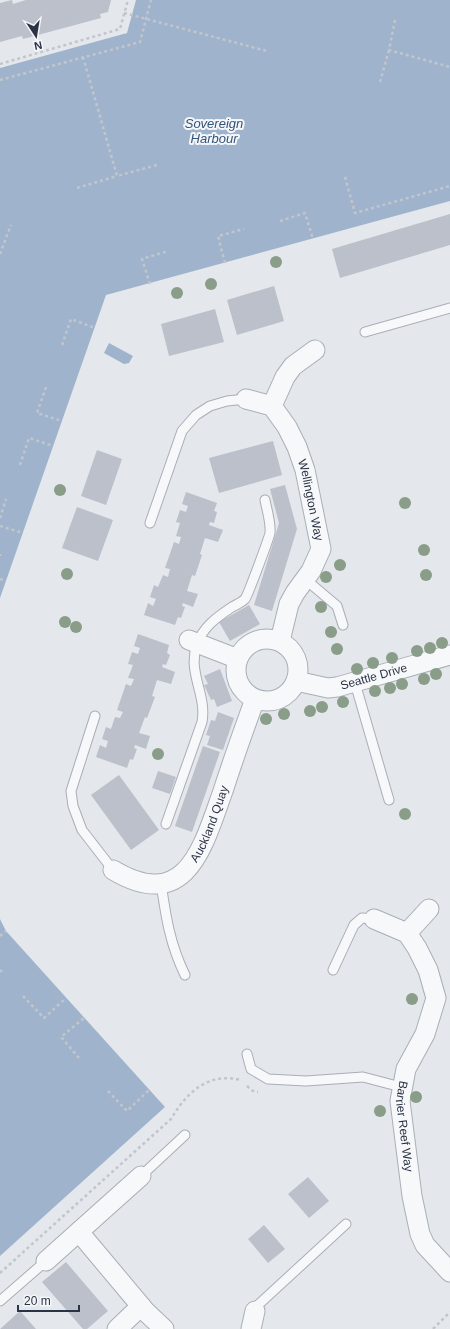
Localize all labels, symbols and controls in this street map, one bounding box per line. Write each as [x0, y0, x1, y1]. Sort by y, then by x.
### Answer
north arrow [16, 16, 56, 56]
text: N [33, 39, 43, 52]
water label: Sovereign Harbour [185, 116, 243, 146]
street label: Wellington Way [295, 457, 326, 542]
street label: Seattle Drive [339, 660, 409, 693]
street label: Auckland Quay [187, 784, 231, 865]
street label: Barrier Reef Way [393, 1080, 416, 1173]
scale bar [18, 1287, 79, 1313]
text: 20 m [24, 1294, 51, 1308]

